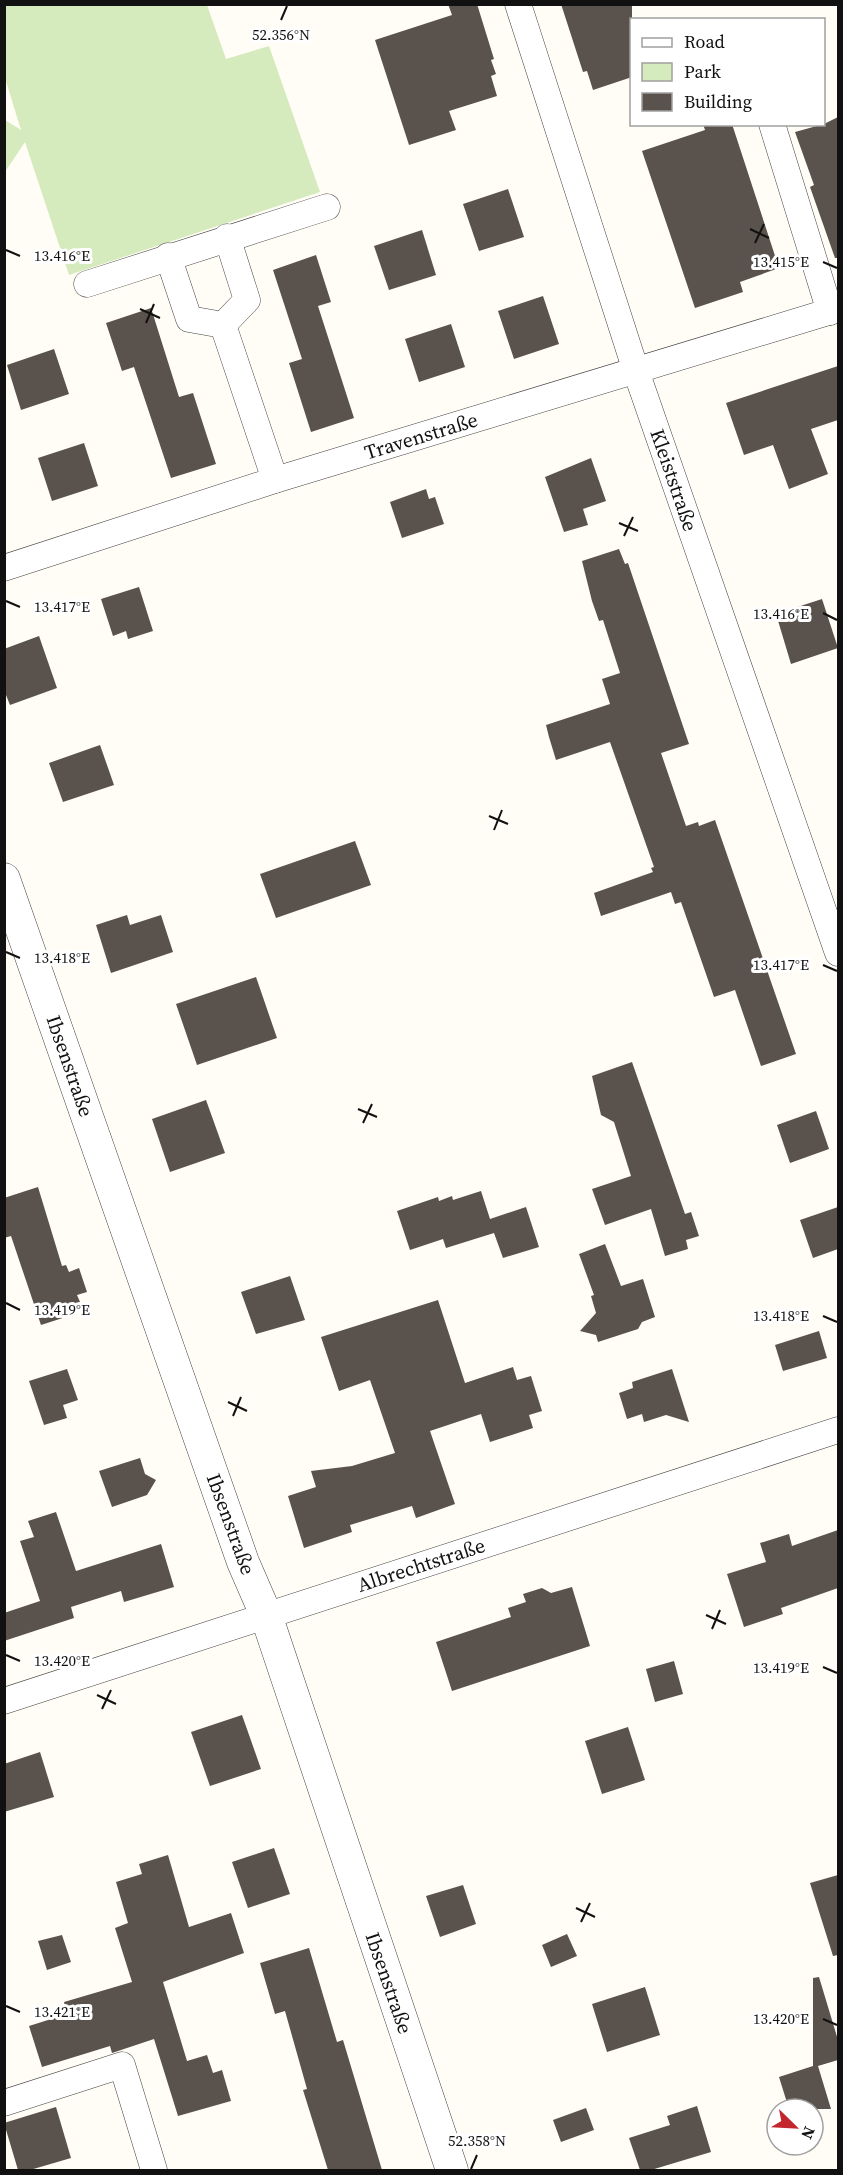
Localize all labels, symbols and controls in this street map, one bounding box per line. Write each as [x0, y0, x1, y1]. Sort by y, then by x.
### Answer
legend [630, 18, 825, 126]
text: 52.356°N [252, 24, 310, 45]
text: Road [684, 29, 725, 54]
text: Park [684, 59, 721, 84]
text: Building [684, 89, 752, 114]
text: 13.416°E [34, 245, 90, 266]
text: 13.415°E [753, 251, 809, 272]
street label: Travenstraße [361, 405, 481, 467]
street label: Kleiststraße [643, 425, 705, 535]
text: 13.417°E [34, 596, 90, 617]
text: 13.416°E [753, 603, 809, 624]
text: 13.418°E [34, 947, 90, 968]
text: 13.417°E [753, 954, 809, 975]
street label: Ibsenstraße [40, 1012, 100, 1120]
text: 13.419°E [34, 1299, 90, 1320]
text: 13.418°E [753, 1305, 809, 1326]
street label: Ibsenstraße [200, 1470, 262, 1578]
street label: Albrechtstraße [354, 1531, 488, 1599]
text: 13.420°E [34, 1650, 90, 1671]
text: 13.419°E [753, 1657, 809, 1678]
street label: Ibsenstraße [359, 1929, 419, 2037]
text: 13.421°E [34, 2001, 90, 2022]
text: 13.420°E [753, 2008, 809, 2029]
north arrow [765, 2097, 825, 2157]
text: N [796, 2123, 821, 2143]
text: 52.358°N [448, 2130, 506, 2151]

